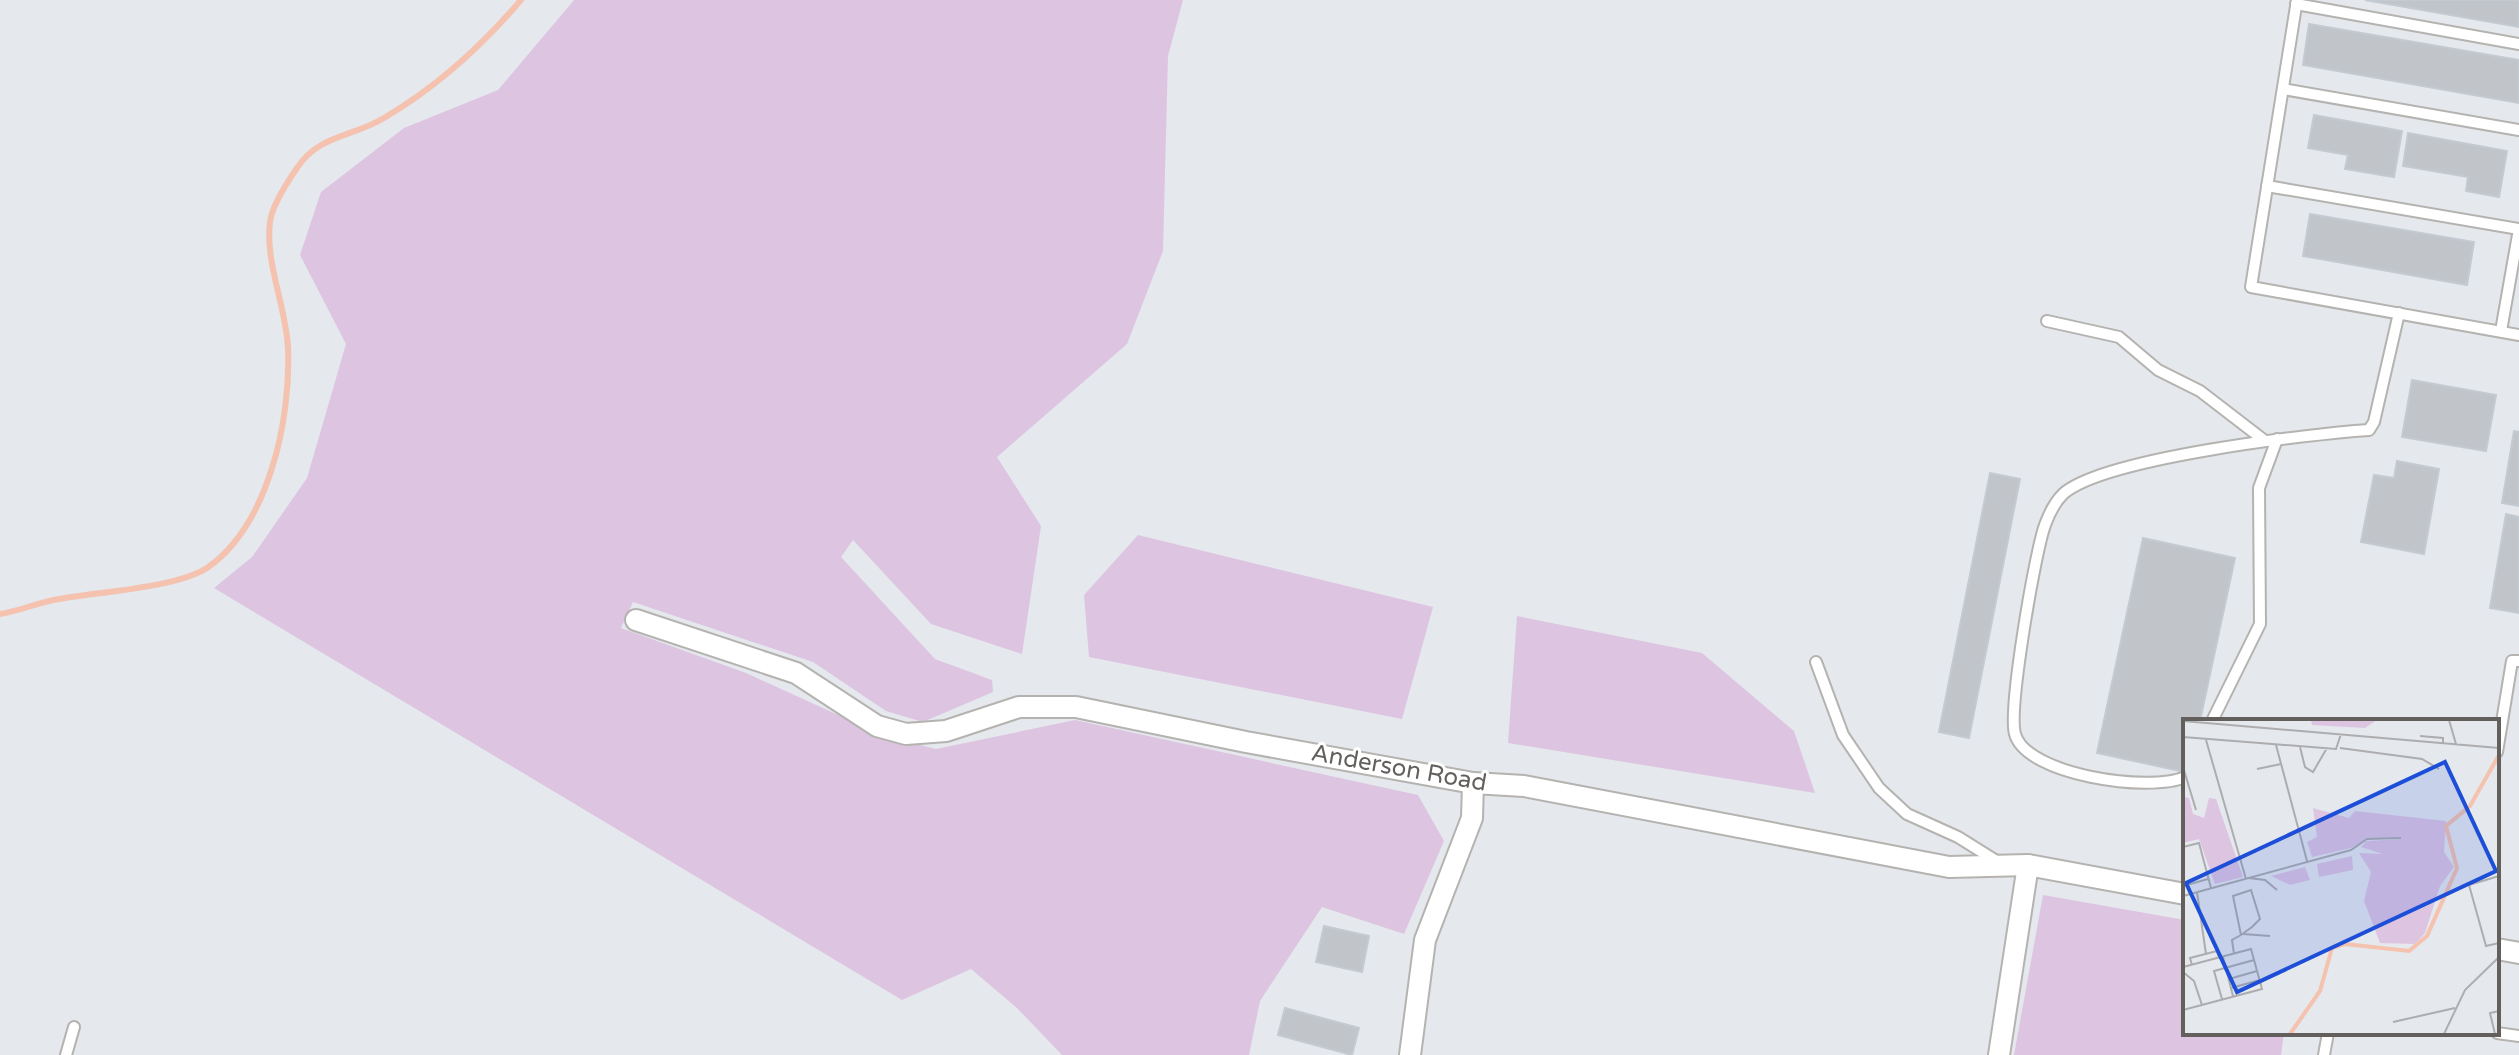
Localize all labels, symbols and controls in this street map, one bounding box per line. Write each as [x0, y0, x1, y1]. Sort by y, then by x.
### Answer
inset map [2183, 719, 2499, 1035]
street label: Anderson Road [1309, 738, 1489, 798]

